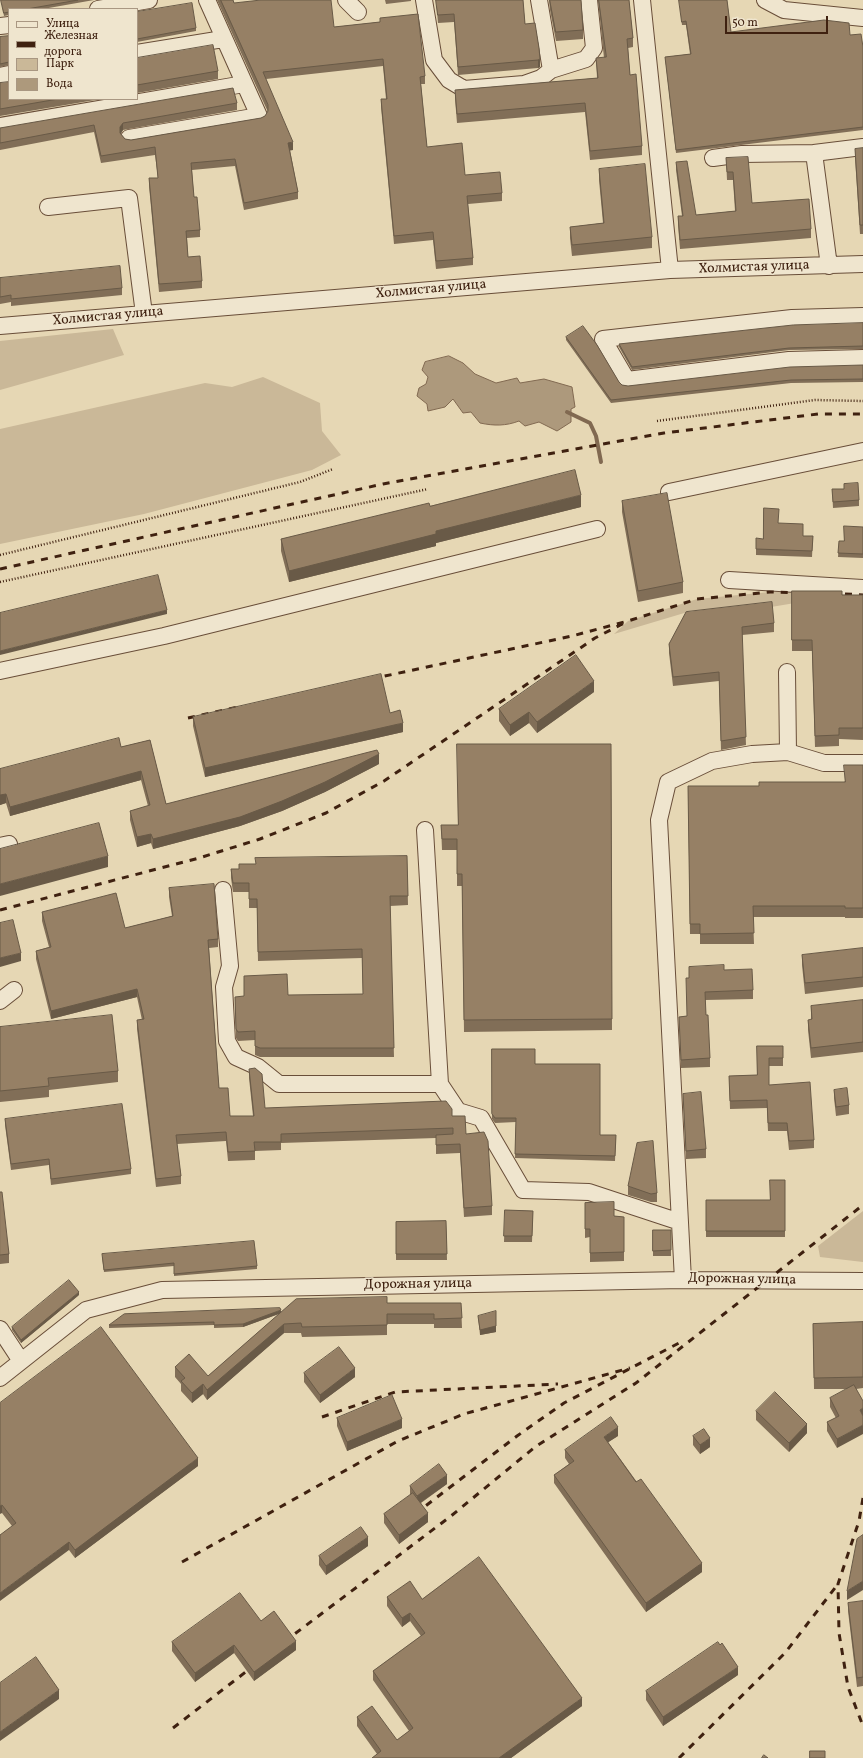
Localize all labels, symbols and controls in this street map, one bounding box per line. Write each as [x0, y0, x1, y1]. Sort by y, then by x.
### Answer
legend [8, 8, 138, 100]
scale bar [727, 8, 830, 34]
text: 50 m [732, 15, 758, 31]
text: Улица [46, 16, 79, 32]
text: Железная дорога [44, 28, 98, 60]
text: Парк [46, 56, 74, 72]
text: Вода [46, 76, 73, 92]
street label: Холмистая улица [698, 258, 810, 278]
street label: Холмистая улица [375, 277, 487, 303]
street label: Холмистая улица [52, 304, 164, 330]
street label: Дорожная улица [688, 1271, 796, 1289]
street label: Дорожная улица [364, 1276, 472, 1294]

